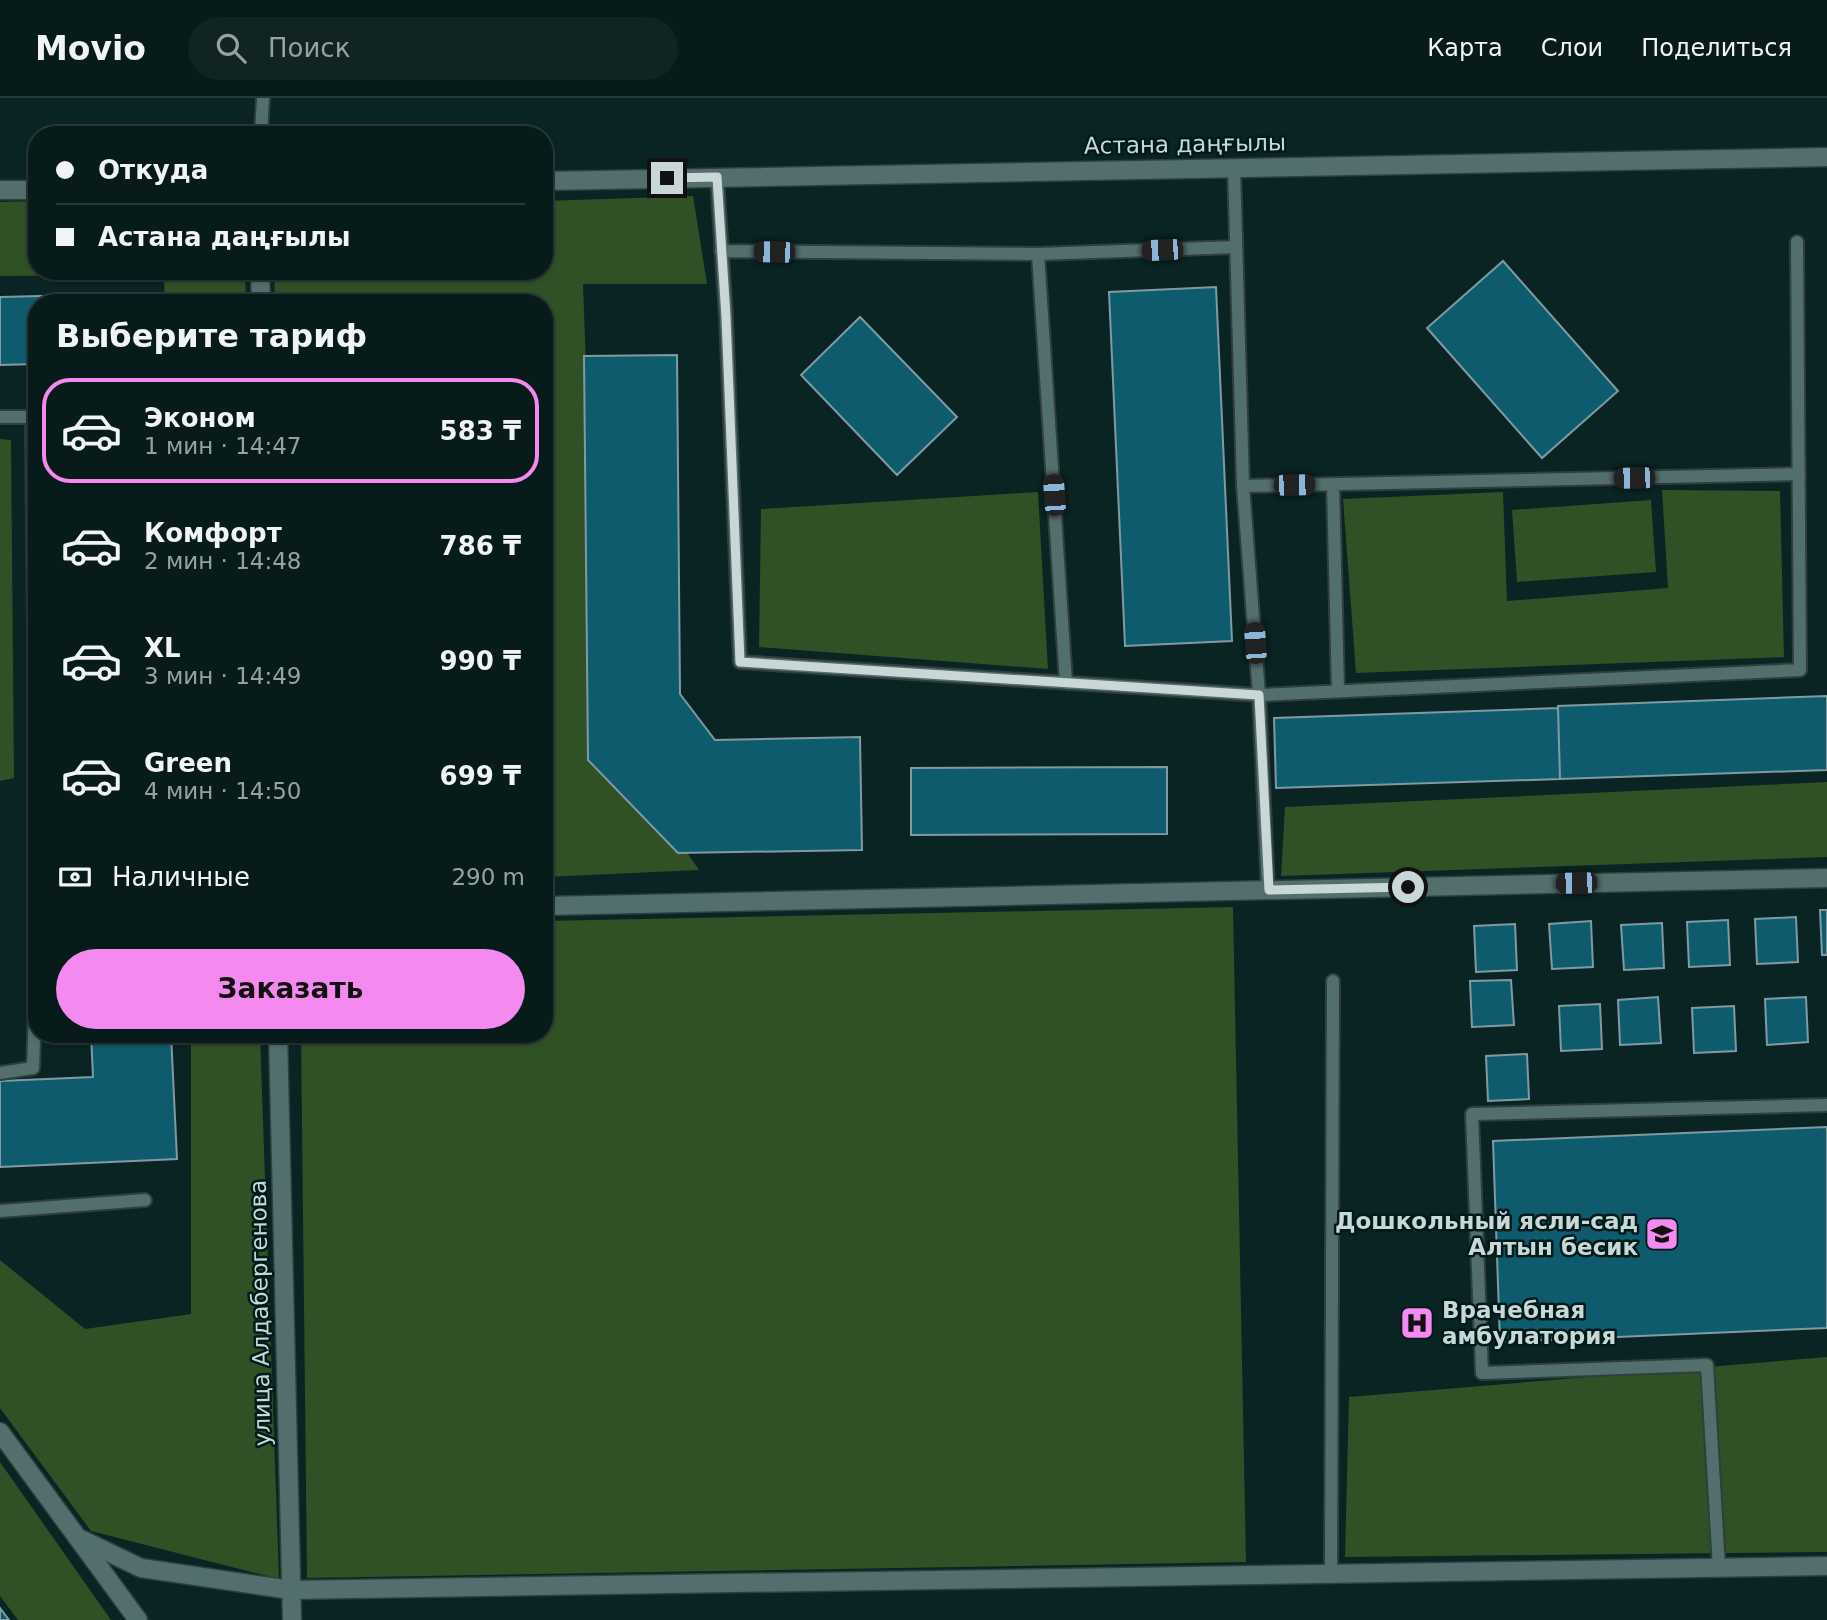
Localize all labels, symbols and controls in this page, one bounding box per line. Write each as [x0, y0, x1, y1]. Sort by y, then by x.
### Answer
search box [188, 17, 678, 80]
text: Movio [35, 29, 146, 68]
icon: search [212, 29, 250, 67]
text: Поиск [268, 33, 350, 63]
text: Карта [1427, 34, 1503, 62]
text: Слои [1541, 34, 1603, 62]
text: Поделиться [1641, 34, 1792, 62]
street label: Астана даңғылы [1084, 129, 1286, 159]
text: Откуда [98, 155, 208, 185]
route end [651, 162, 683, 194]
text: Астана даңғылы [98, 222, 350, 252]
car [1141, 239, 1184, 261]
car [753, 241, 796, 263]
text: Выберите тариф [56, 317, 367, 355]
icon: car [60, 399, 123, 462]
text: Эконом [144, 403, 256, 433]
text: 583 ₸ [440, 416, 521, 446]
text: 1 мин · 14:47 [144, 433, 302, 459]
car [1613, 467, 1656, 489]
car [1043, 473, 1066, 517]
car [1273, 474, 1316, 496]
icon: car [60, 514, 123, 577]
text: Комфорт [144, 518, 282, 548]
text: 786 ₸ [440, 531, 521, 561]
text: 2 мин · 14:48 [144, 548, 302, 574]
car [1244, 621, 1267, 665]
icon: car [60, 629, 123, 692]
text: XL [144, 633, 181, 663]
text: 990 ₸ [440, 646, 521, 676]
text: 3 мин · 14:49 [144, 663, 302, 689]
icon: car [60, 744, 123, 807]
text: Green [144, 748, 232, 778]
text: 699 ₸ [440, 761, 521, 791]
text: 4 мин · 14:50 [144, 778, 302, 804]
icon: cash [56, 858, 94, 896]
text: Наличные [112, 862, 250, 892]
text: 290 m [451, 864, 525, 890]
route start [1392, 871, 1424, 903]
car [1555, 872, 1598, 894]
button: Заказать [56, 949, 525, 1029]
street label: улица Алдабергенова [245, 1179, 275, 1447]
place label: Дошкольный ясли-сад Алтын бесик [1335, 1208, 1638, 1260]
school or university icon: Дошкольный ясли-сад Алтын бесик [1643, 1215, 1681, 1253]
place label: Врачебная амбулатория [1442, 1297, 1616, 1349]
hospital icon: Врачебная амбулатория [1398, 1304, 1436, 1342]

